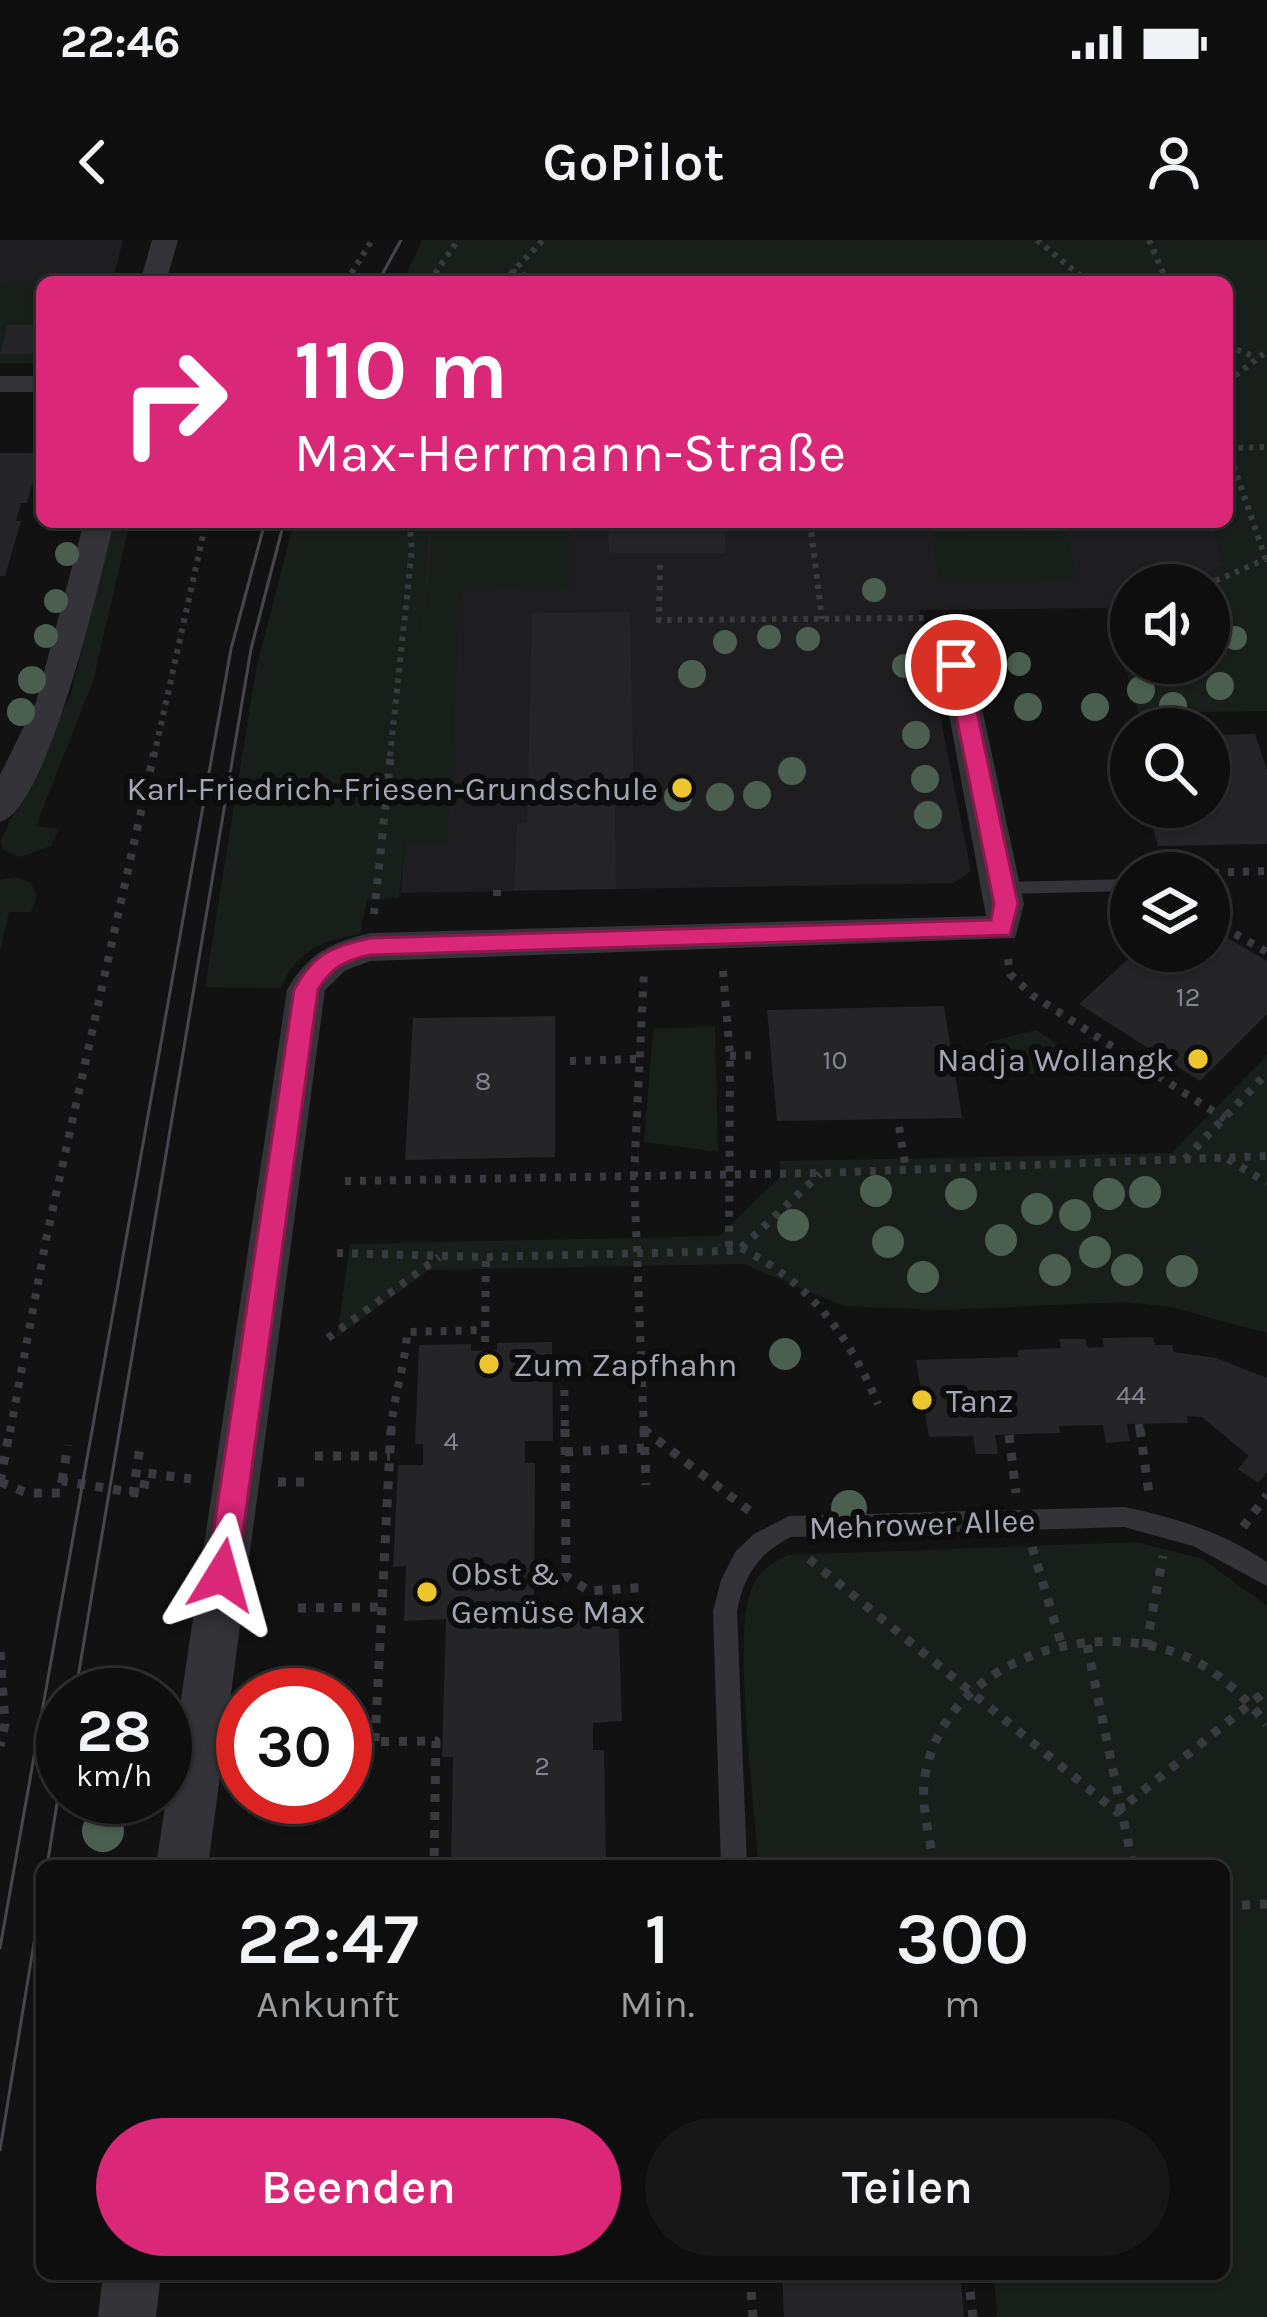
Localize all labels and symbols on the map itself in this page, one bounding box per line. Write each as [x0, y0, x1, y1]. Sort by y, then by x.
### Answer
pin [905, 614, 1007, 716]
place label: Karl-Friedrich-Friesen-Grundschule [127, 770, 658, 808]
marker: Karl-Friedrich-Friesen-Grundschule [669, 775, 695, 801]
house number: 12 [1176, 981, 1200, 1013]
place label: Nadja Wollangk [937, 1041, 1174, 1079]
house number: 10 [823, 1044, 847, 1076]
marker: Nadja Wollangk [1185, 1046, 1211, 1072]
house number: 8 [475, 1065, 491, 1097]
place label: Zum Zapfhahn [513, 1346, 737, 1384]
marker: Zum Zapfhahn [476, 1351, 502, 1377]
house number: 44 [1116, 1379, 1146, 1411]
place label: Tanz [946, 1382, 1013, 1420]
marker: Tanz [909, 1387, 935, 1413]
house number: 4 [443, 1425, 459, 1457]
street label: Mehrower Allee [808, 1501, 1036, 1547]
position arrow [159, 1512, 285, 1638]
place label: Obst & Gemüse Max [451, 1555, 645, 1631]
marker: Obst & Gemüse Max [414, 1579, 440, 1605]
speed limit sign: 30 [216, 1668, 372, 1824]
house number: 2 [534, 1750, 550, 1782]

